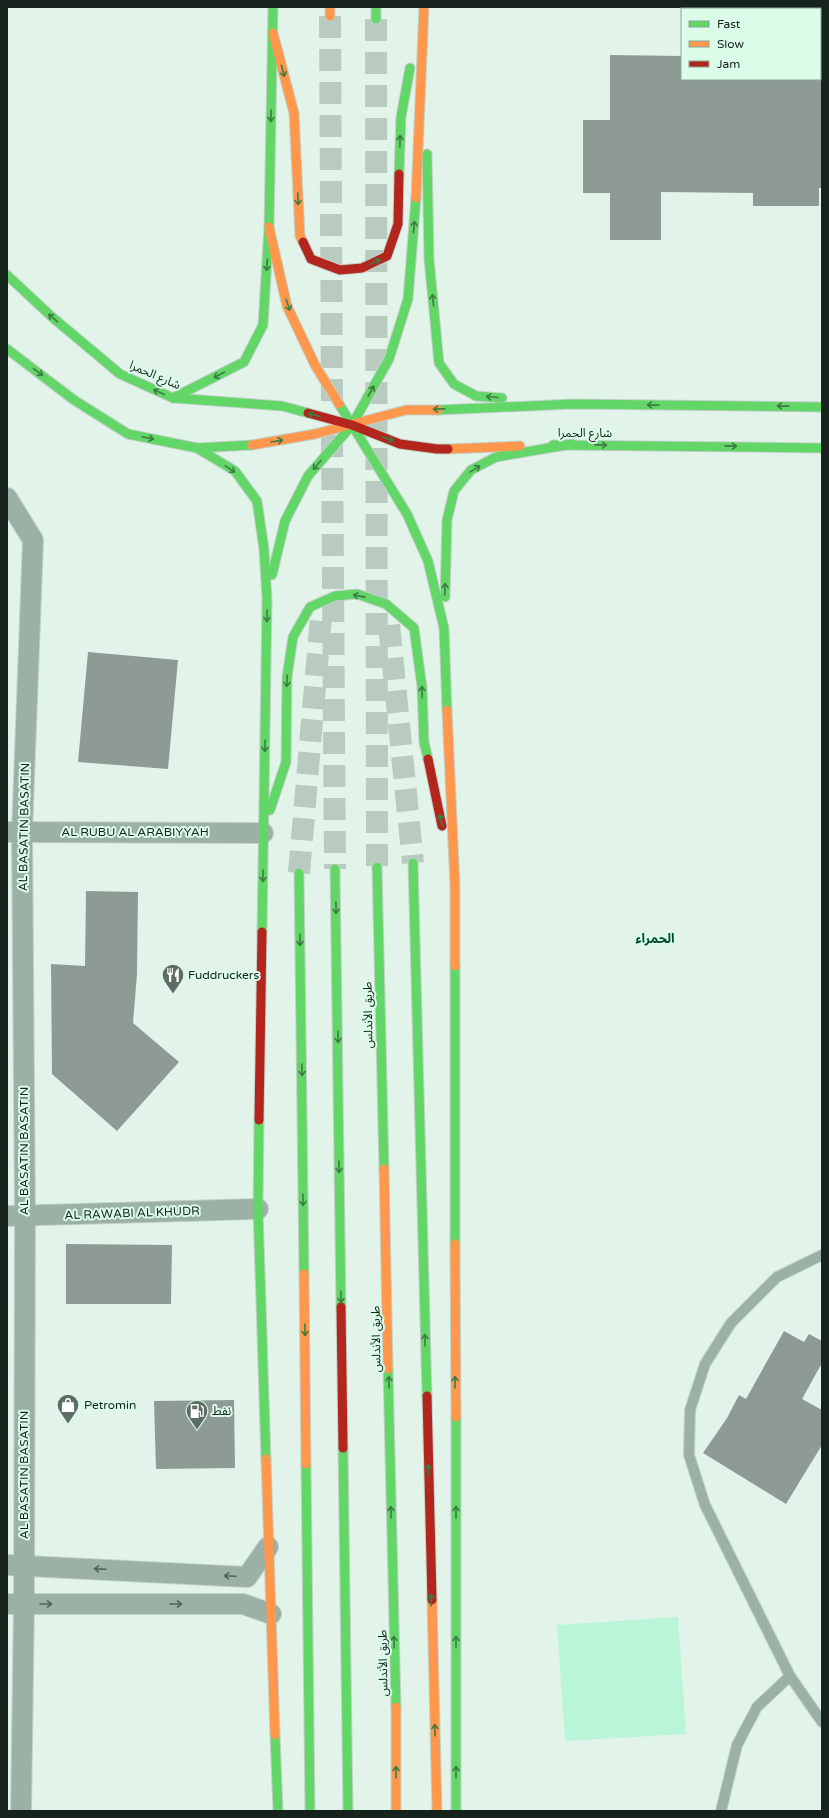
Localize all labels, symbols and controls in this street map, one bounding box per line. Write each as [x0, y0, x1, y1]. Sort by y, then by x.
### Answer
legend [681, 8, 821, 80]
text: Fast [717, 17, 741, 31]
text: Slow [717, 37, 744, 51]
text: Jam [717, 57, 740, 71]
one-way arrow [280, 64, 287, 77]
one-way arrow [267, 109, 275, 122]
one-way arrow [396, 135, 404, 148]
one-way arrow [295, 192, 302, 205]
one-way arrow [411, 221, 418, 234]
one-way arrow [263, 258, 270, 271]
one-way arrow [369, 258, 381, 265]
one-way arrow [430, 294, 437, 307]
one-way arrow [284, 299, 292, 311]
one-way arrow [49, 314, 59, 323]
street label: شارع الحمرا [126, 358, 183, 394]
one-way arrow [32, 368, 43, 377]
one-way arrow [213, 372, 225, 379]
one-way arrow [367, 385, 375, 397]
one-way arrow [154, 388, 166, 395]
one-way arrow [486, 393, 499, 401]
one-way arrow [647, 401, 660, 409]
one-way arrow [777, 402, 790, 410]
one-way arrow [433, 405, 446, 413]
one-way arrow [308, 411, 321, 418]
street label: شارع الحمرا [558, 426, 612, 442]
one-way arrow [142, 434, 155, 442]
one-way arrow [382, 436, 394, 444]
one-way arrow [270, 437, 283, 445]
one-way arrow [594, 441, 607, 448]
one-way arrow [724, 443, 737, 450]
one-way arrow [313, 460, 322, 471]
one-way arrow [469, 464, 481, 472]
one-way arrow [224, 465, 235, 473]
one-way arrow [441, 583, 449, 596]
one-way arrow [352, 592, 365, 600]
one-way arrow [263, 609, 271, 622]
one-way arrow [283, 674, 291, 687]
one-way arrow [419, 686, 426, 699]
one-way arrow [261, 739, 268, 752]
street label: AL BASATIN BASATIN [16, 763, 32, 891]
one-way arrow [436, 814, 444, 827]
street label: AL RUBU AL ARABIYYAH [61, 825, 209, 839]
one-way arrow [259, 869, 266, 882]
one-way arrow [332, 901, 340, 914]
district label: الحمراء [635, 931, 675, 947]
one-way arrow [296, 933, 304, 946]
restaurant icon: Fuddruckers [160, 962, 186, 995]
place label: Fuddruckers [188, 968, 259, 982]
street label: طريق الأندلس [360, 981, 377, 1048]
one-way arrow [334, 1030, 341, 1043]
one-way arrow [298, 1063, 306, 1076]
street label: AL BASATIN BASATIN [17, 1087, 31, 1215]
one-way arrow [335, 1160, 343, 1173]
one-way arrow [299, 1193, 307, 1206]
street label: AL RAWABI AL KHUDR [64, 1204, 200, 1222]
one-way arrow [337, 1290, 345, 1303]
street label: طريق الأندلس [368, 1305, 385, 1372]
one-way arrow [301, 1323, 308, 1336]
one-way arrow [421, 1334, 429, 1347]
one-way arrow [385, 1376, 392, 1389]
one-way arrow [451, 1376, 459, 1389]
shop icon: Petromin [55, 1392, 81, 1425]
place label: Petromin [84, 1398, 136, 1412]
fuel station icon: نفط [184, 1398, 210, 1431]
place label: نفط [212, 1404, 231, 1418]
street label: AL BASATIN BASATIN [17, 1411, 31, 1539]
one-way arrow [424, 1464, 432, 1477]
one-way arrow [388, 1506, 395, 1519]
one-way arrow [452, 1506, 460, 1519]
one-way arrow [94, 1566, 107, 1573]
one-way arrow [224, 1572, 237, 1579]
one-way arrow [428, 1594, 435, 1607]
one-way arrow [39, 1600, 52, 1608]
one-way arrow [169, 1600, 182, 1608]
street label: طريق الأندلس [375, 1629, 392, 1696]
one-way arrow [390, 1636, 398, 1649]
one-way arrow [452, 1636, 460, 1649]
one-way arrow [431, 1724, 439, 1737]
one-way arrow [392, 1766, 400, 1779]
one-way arrow [452, 1766, 460, 1779]

